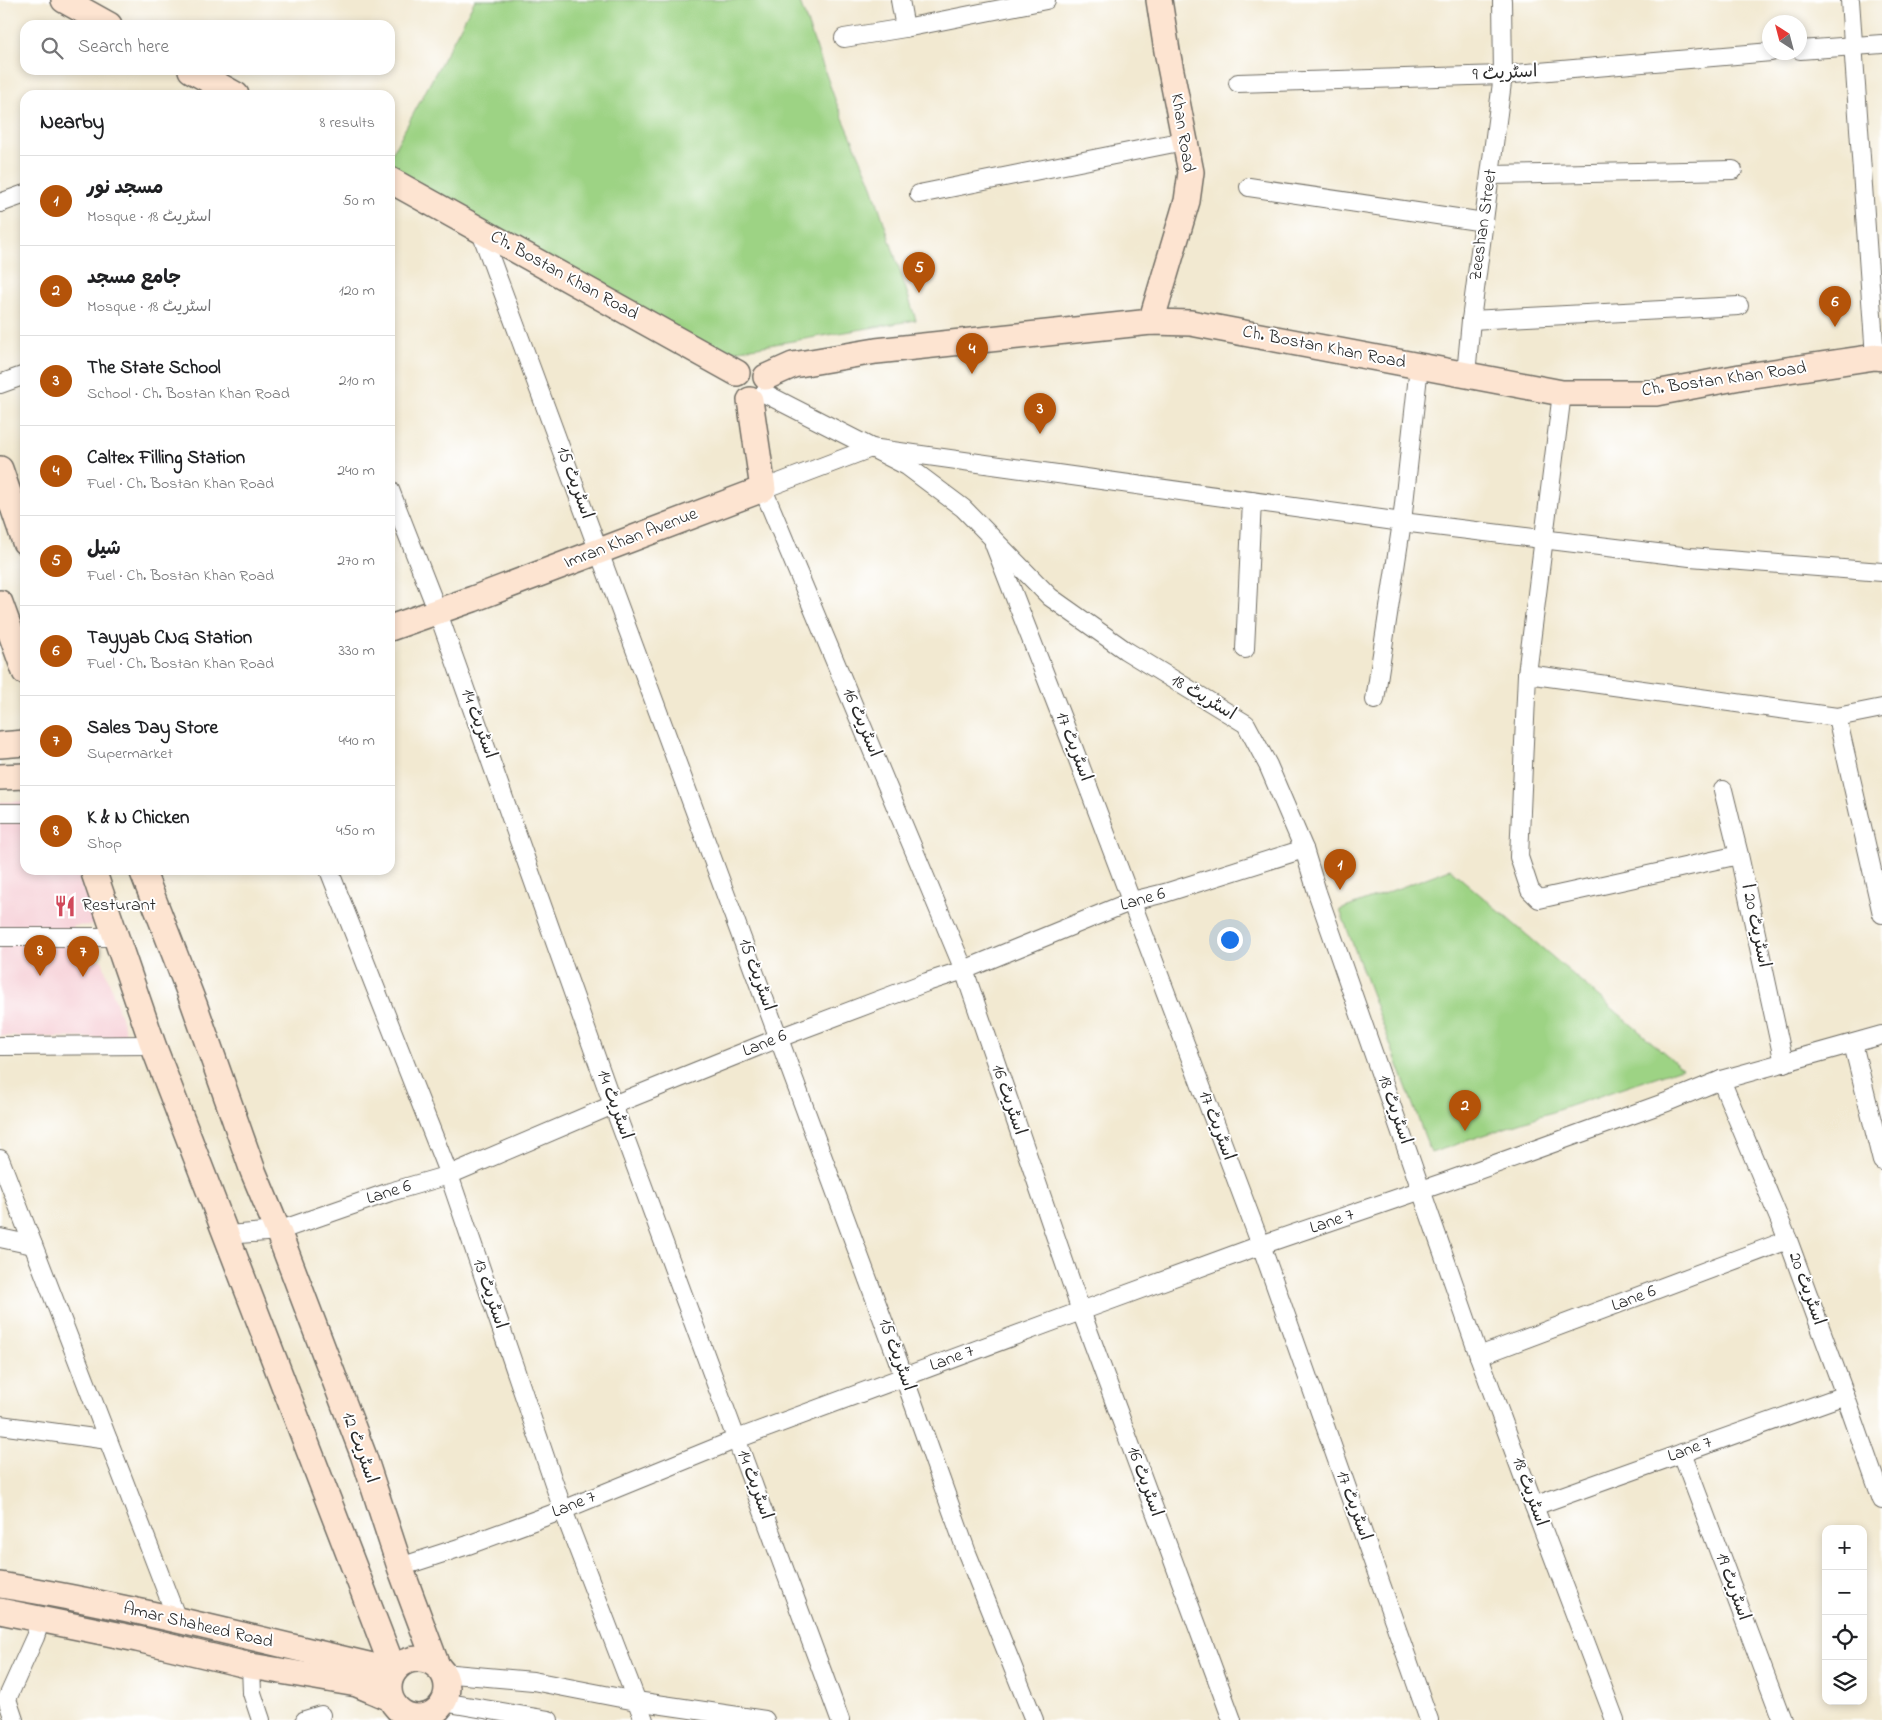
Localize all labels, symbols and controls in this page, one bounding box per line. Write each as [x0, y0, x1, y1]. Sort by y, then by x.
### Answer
north arrow [1762, 15, 1807, 60]
search box [20, 20, 395, 75]
icon: search [38, 34, 66, 62]
text: Search here [78, 34, 169, 61]
street label: اسٹریٹ 9 [1472, 59, 1538, 89]
street label: Khan Road [1163, 92, 1201, 174]
text: Nearby [40, 108, 104, 138]
text: 8 results [319, 111, 375, 135]
street label: Zeeshan Street [1463, 167, 1505, 283]
text: مسجد نور [87, 175, 163, 202]
text: 1 [53, 189, 59, 213]
text: 50 m [343, 189, 375, 213]
text: Mosque · اسٹریٹ 18 [87, 205, 211, 229]
street label: Ch. Bostan Khan Road [485, 224, 643, 328]
pin: 5 [903, 252, 935, 293]
text: جامع مسجد [87, 265, 181, 292]
text: 2 [52, 279, 60, 303]
text: 120 m [339, 279, 375, 303]
pin: 6 [1819, 286, 1851, 327]
text: Mosque · اسٹریٹ 18 [87, 295, 211, 319]
street label: Ch. Bostan Khan Road [1240, 319, 1408, 377]
pin: 4 [956, 333, 988, 374]
text: The State School [87, 355, 221, 382]
street label: Ch. Bostan Khan Road [1640, 356, 1808, 404]
text: 3 [53, 369, 59, 393]
text: 210 m [339, 369, 375, 393]
text: School · Ch. Bostan Khan Road [87, 382, 290, 406]
pin: 3 [1024, 393, 1056, 434]
street label: اسٹریٹ 15 [549, 443, 599, 523]
text: Caltex Filling Station [87, 445, 245, 472]
text: 4 [53, 459, 59, 483]
text: 240 m [337, 459, 375, 483]
text: Fuel · Ch. Bostan Khan Road [87, 472, 274, 496]
street label: Imran Khan Avenue [560, 501, 702, 576]
text: شیل [87, 536, 121, 563]
text: 5 [51, 549, 61, 573]
text: 270 m [337, 549, 375, 573]
text: Fuel · Ch. Bostan Khan Road [87, 564, 274, 588]
text: Tayyab CNG Station [87, 625, 252, 652]
text: 6 [52, 639, 60, 663]
text: 330 m [338, 639, 375, 663]
text: Fuel · Ch. Bostan Khan Road [87, 652, 274, 676]
street label: اسٹریٹ 18 [1165, 668, 1241, 728]
street label: اسٹریٹ 16 [835, 684, 887, 762]
street label: اسٹریٹ 14 [453, 685, 503, 763]
street label: اسٹریٹ 17 [1048, 708, 1098, 786]
text: Sales Day Store [87, 715, 218, 742]
text: 7 [53, 729, 59, 753]
text: 440 m [338, 729, 375, 753]
text: Supermarket [87, 742, 173, 766]
text: K & N Chicken [87, 805, 190, 832]
text: 8 [53, 819, 59, 843]
text: 450 m [336, 819, 375, 843]
text: Shop [87, 832, 122, 856]
pin: 1 [1324, 849, 1356, 890]
street label: Lane 6 [1117, 881, 1169, 919]
street label: اسٹریٹ 20 ا [1733, 882, 1777, 970]
restaurant icon: Resturant [52, 893, 78, 919]
place label: Resturant [82, 893, 156, 919]
your location [1217, 927, 1243, 953]
pin: 8 [24, 935, 56, 976]
street label: اسٹریٹ 15 [731, 935, 781, 1015]
pin: 7 [67, 936, 99, 977]
street label: Lane 6 [739, 1023, 791, 1065]
street label: اسٹریٹ 16 [984, 1061, 1032, 1139]
street label: اسٹریٹ 14 [589, 1066, 639, 1144]
street label: اسٹریٹ 18 [1370, 1072, 1418, 1148]
street label: اسٹریٹ 17 [1191, 1087, 1241, 1165]
pin: 2 [1449, 1090, 1481, 1131]
street label: Lane 6 [363, 1174, 415, 1212]
street label: Lane 7 [1306, 1202, 1358, 1242]
street label: اسٹریٹ 20 [1781, 1249, 1831, 1329]
street label: اسٹریٹ 13 [465, 1255, 513, 1333]
street label: Lane 6 [1608, 1279, 1660, 1319]
street label: اسٹریٹ 15 [871, 1315, 921, 1395]
street label: Lane 7 [926, 1339, 978, 1379]
street label: اسٹریٹ 12 [334, 1409, 384, 1487]
street label: Lane 7 [1664, 1430, 1716, 1470]
street label: اسٹریٹ 16 [1119, 1443, 1169, 1521]
street label: اسٹریٹ 14 [729, 1446, 779, 1524]
street label: اسٹریٹ 18 [1504, 1454, 1554, 1530]
street label: اسٹریٹ 17 [1328, 1467, 1378, 1545]
street label: Lane 7 [548, 1484, 600, 1526]
map controls [1822, 1525, 1867, 1705]
button: + [1822, 1525, 1867, 1570]
street label: اسٹریٹ 19 [1708, 1549, 1756, 1625]
button: − [1822, 1570, 1867, 1615]
street label: Amar Shaheed Road [120, 1596, 276, 1656]
button: locate [1822, 1615, 1867, 1660]
button: layers [1822, 1660, 1867, 1705]

